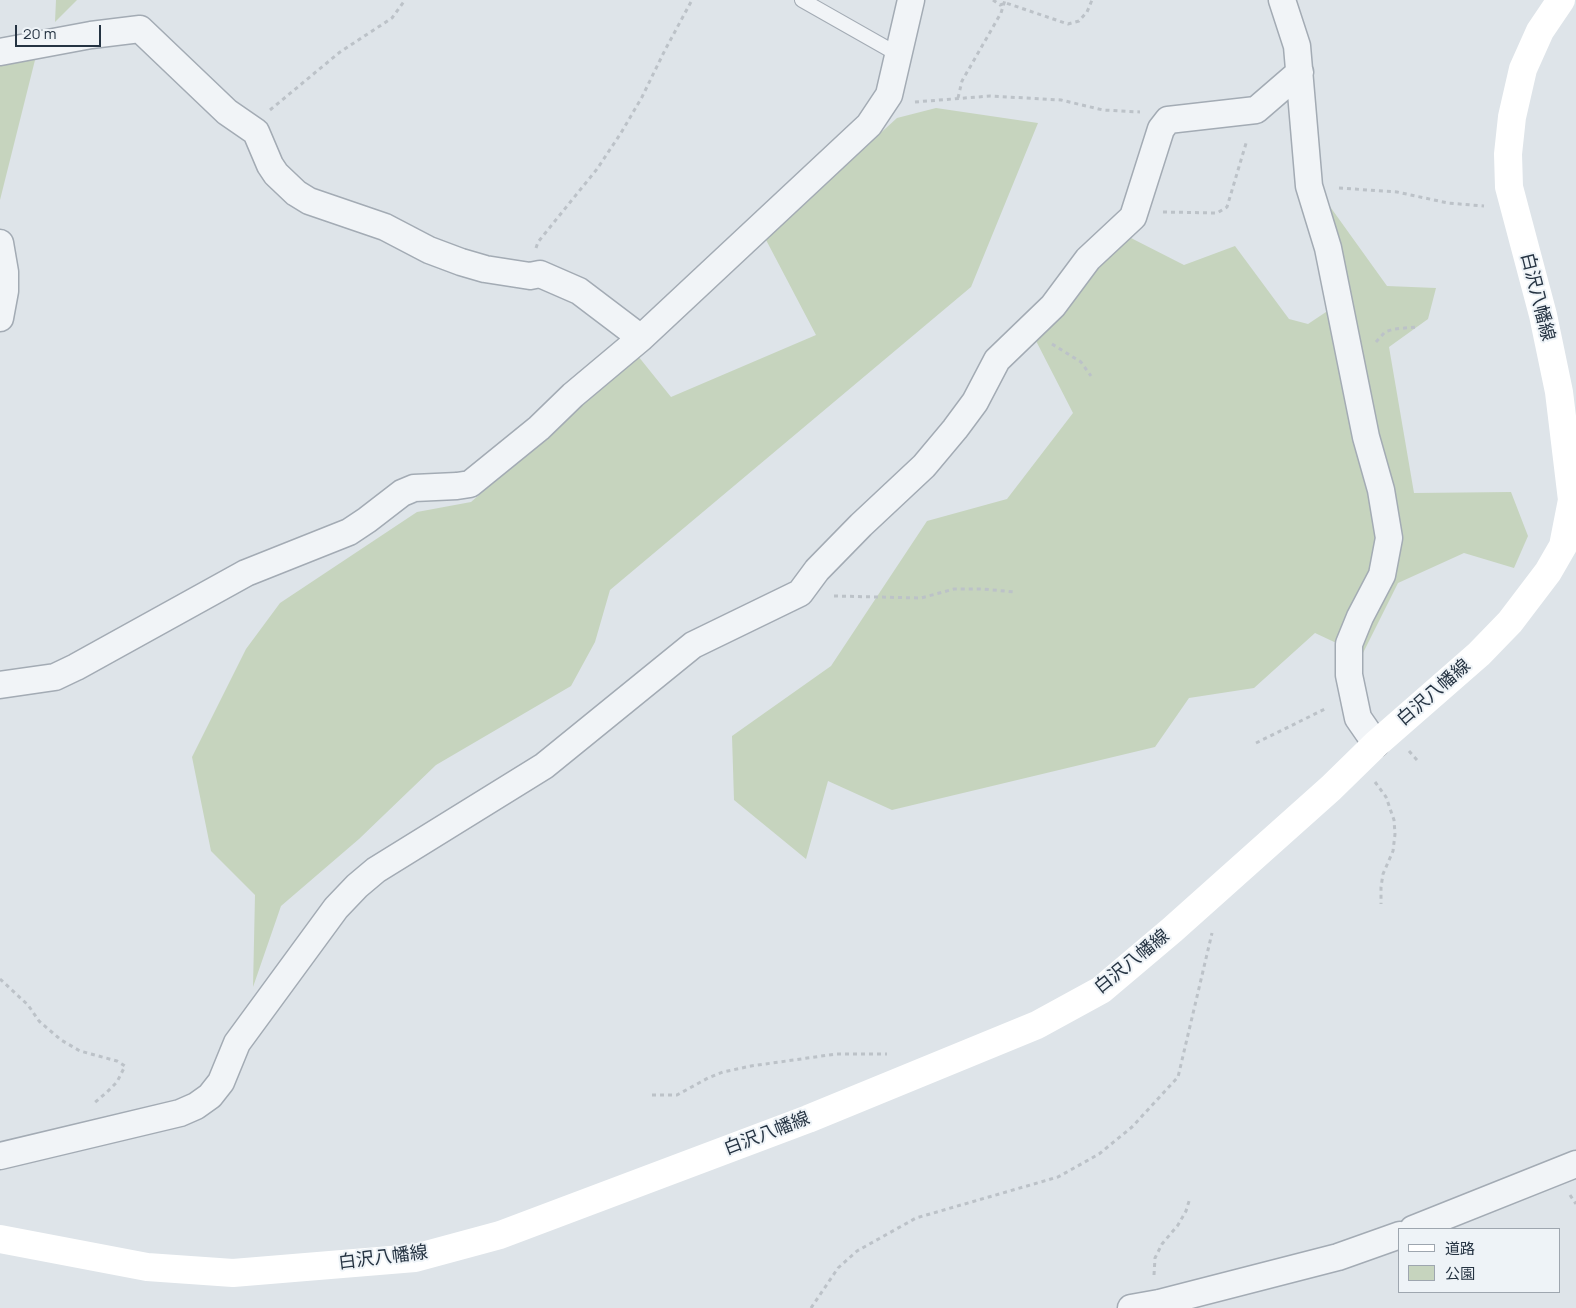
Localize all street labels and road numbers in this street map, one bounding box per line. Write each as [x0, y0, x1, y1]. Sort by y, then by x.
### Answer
street label: 白沢八幡線 [1516, 251, 1558, 343]
street label: 白沢八幡線 [1393, 655, 1475, 731]
street label: 白沢八幡線 [1090, 925, 1174, 999]
street label: 白沢八幡線 [721, 1108, 813, 1160]
street label: 白沢八幡線 [337, 1242, 429, 1274]

